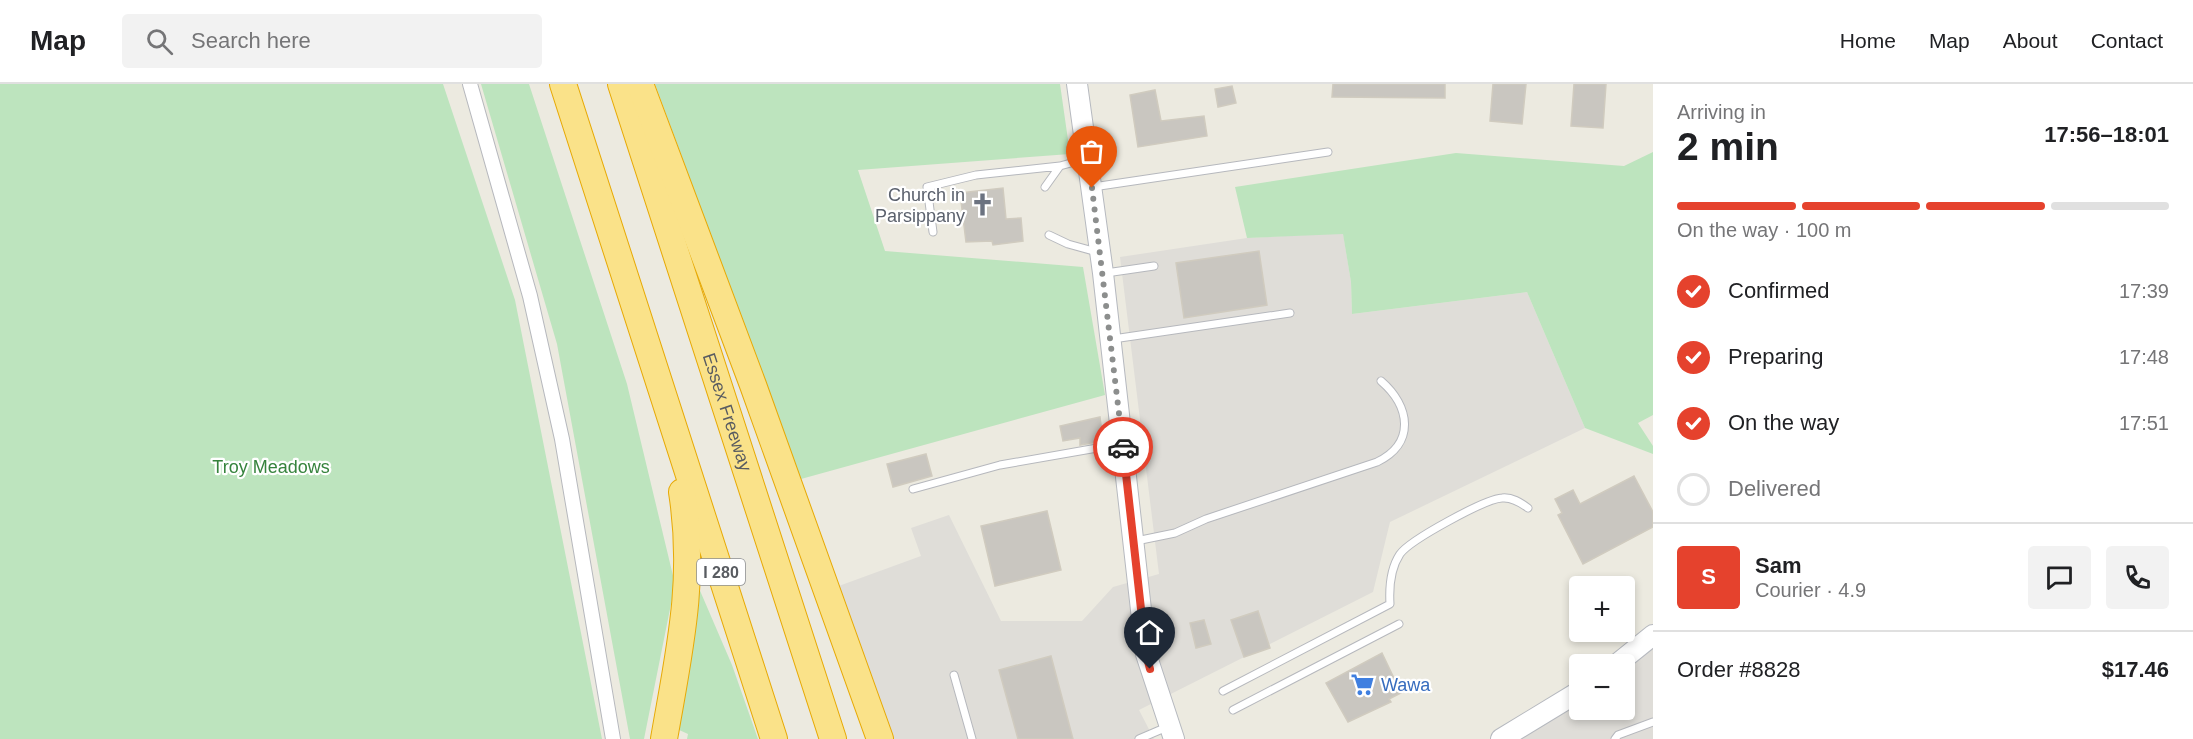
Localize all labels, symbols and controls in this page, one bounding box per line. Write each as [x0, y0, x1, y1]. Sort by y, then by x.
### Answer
search box [122, 14, 542, 68]
text: Map [30, 25, 86, 56]
icon: search [143, 25, 176, 58]
text: Search here [191, 28, 311, 53]
text: Home [1840, 29, 1896, 52]
text: Map [1929, 29, 1970, 52]
text: About [2003, 29, 2058, 52]
text: Contact [2091, 29, 2163, 52]
text: Arriving in [1677, 101, 1766, 123]
text: 17:56–18:01 [2044, 122, 2169, 147]
text: 2 min [1677, 125, 1779, 168]
pin [1066, 126, 1117, 188]
icon: bag [1075, 135, 1108, 168]
place label: Church in Parsippany [875, 185, 965, 226]
church icon: Church in Parsippany [970, 192, 996, 218]
text: On the way · 100 m [1677, 219, 1852, 241]
icon: check [1677, 275, 1710, 308]
text: Confirmed [1728, 278, 1829, 303]
text: 17:39 [2119, 280, 2169, 302]
icon: check [1677, 341, 1710, 374]
text: Preparing [1728, 344, 1823, 369]
text: 17:48 [2119, 346, 2169, 368]
street label: Essex Freeway [699, 351, 756, 474]
icon: check [1677, 407, 1710, 440]
text: On the way [1728, 410, 1839, 435]
text: 17:51 [2119, 412, 2169, 434]
courier [1093, 417, 1153, 477]
icon: car [1107, 431, 1140, 464]
park label: Troy Meadows [212, 457, 330, 477]
text: Delivered [1728, 476, 1821, 501]
button: chat [2028, 546, 2091, 609]
button: phone [2106, 546, 2169, 609]
text: Sam [1755, 553, 1801, 578]
road number: I 280 [697, 559, 745, 585]
text: S [1701, 564, 1716, 589]
map controls [1569, 576, 1635, 720]
button: + [1569, 576, 1635, 642]
text: Courier · 4.9 [1755, 579, 1866, 601]
pin [1124, 607, 1175, 669]
icon: home [1133, 616, 1166, 649]
button: − [1569, 654, 1635, 720]
text: Order #8828 [1677, 657, 1801, 682]
text: $17.46 [2102, 657, 2169, 682]
supermarket icon: Wawa [1350, 672, 1376, 698]
place label: Wawa [1381, 675, 1431, 695]

